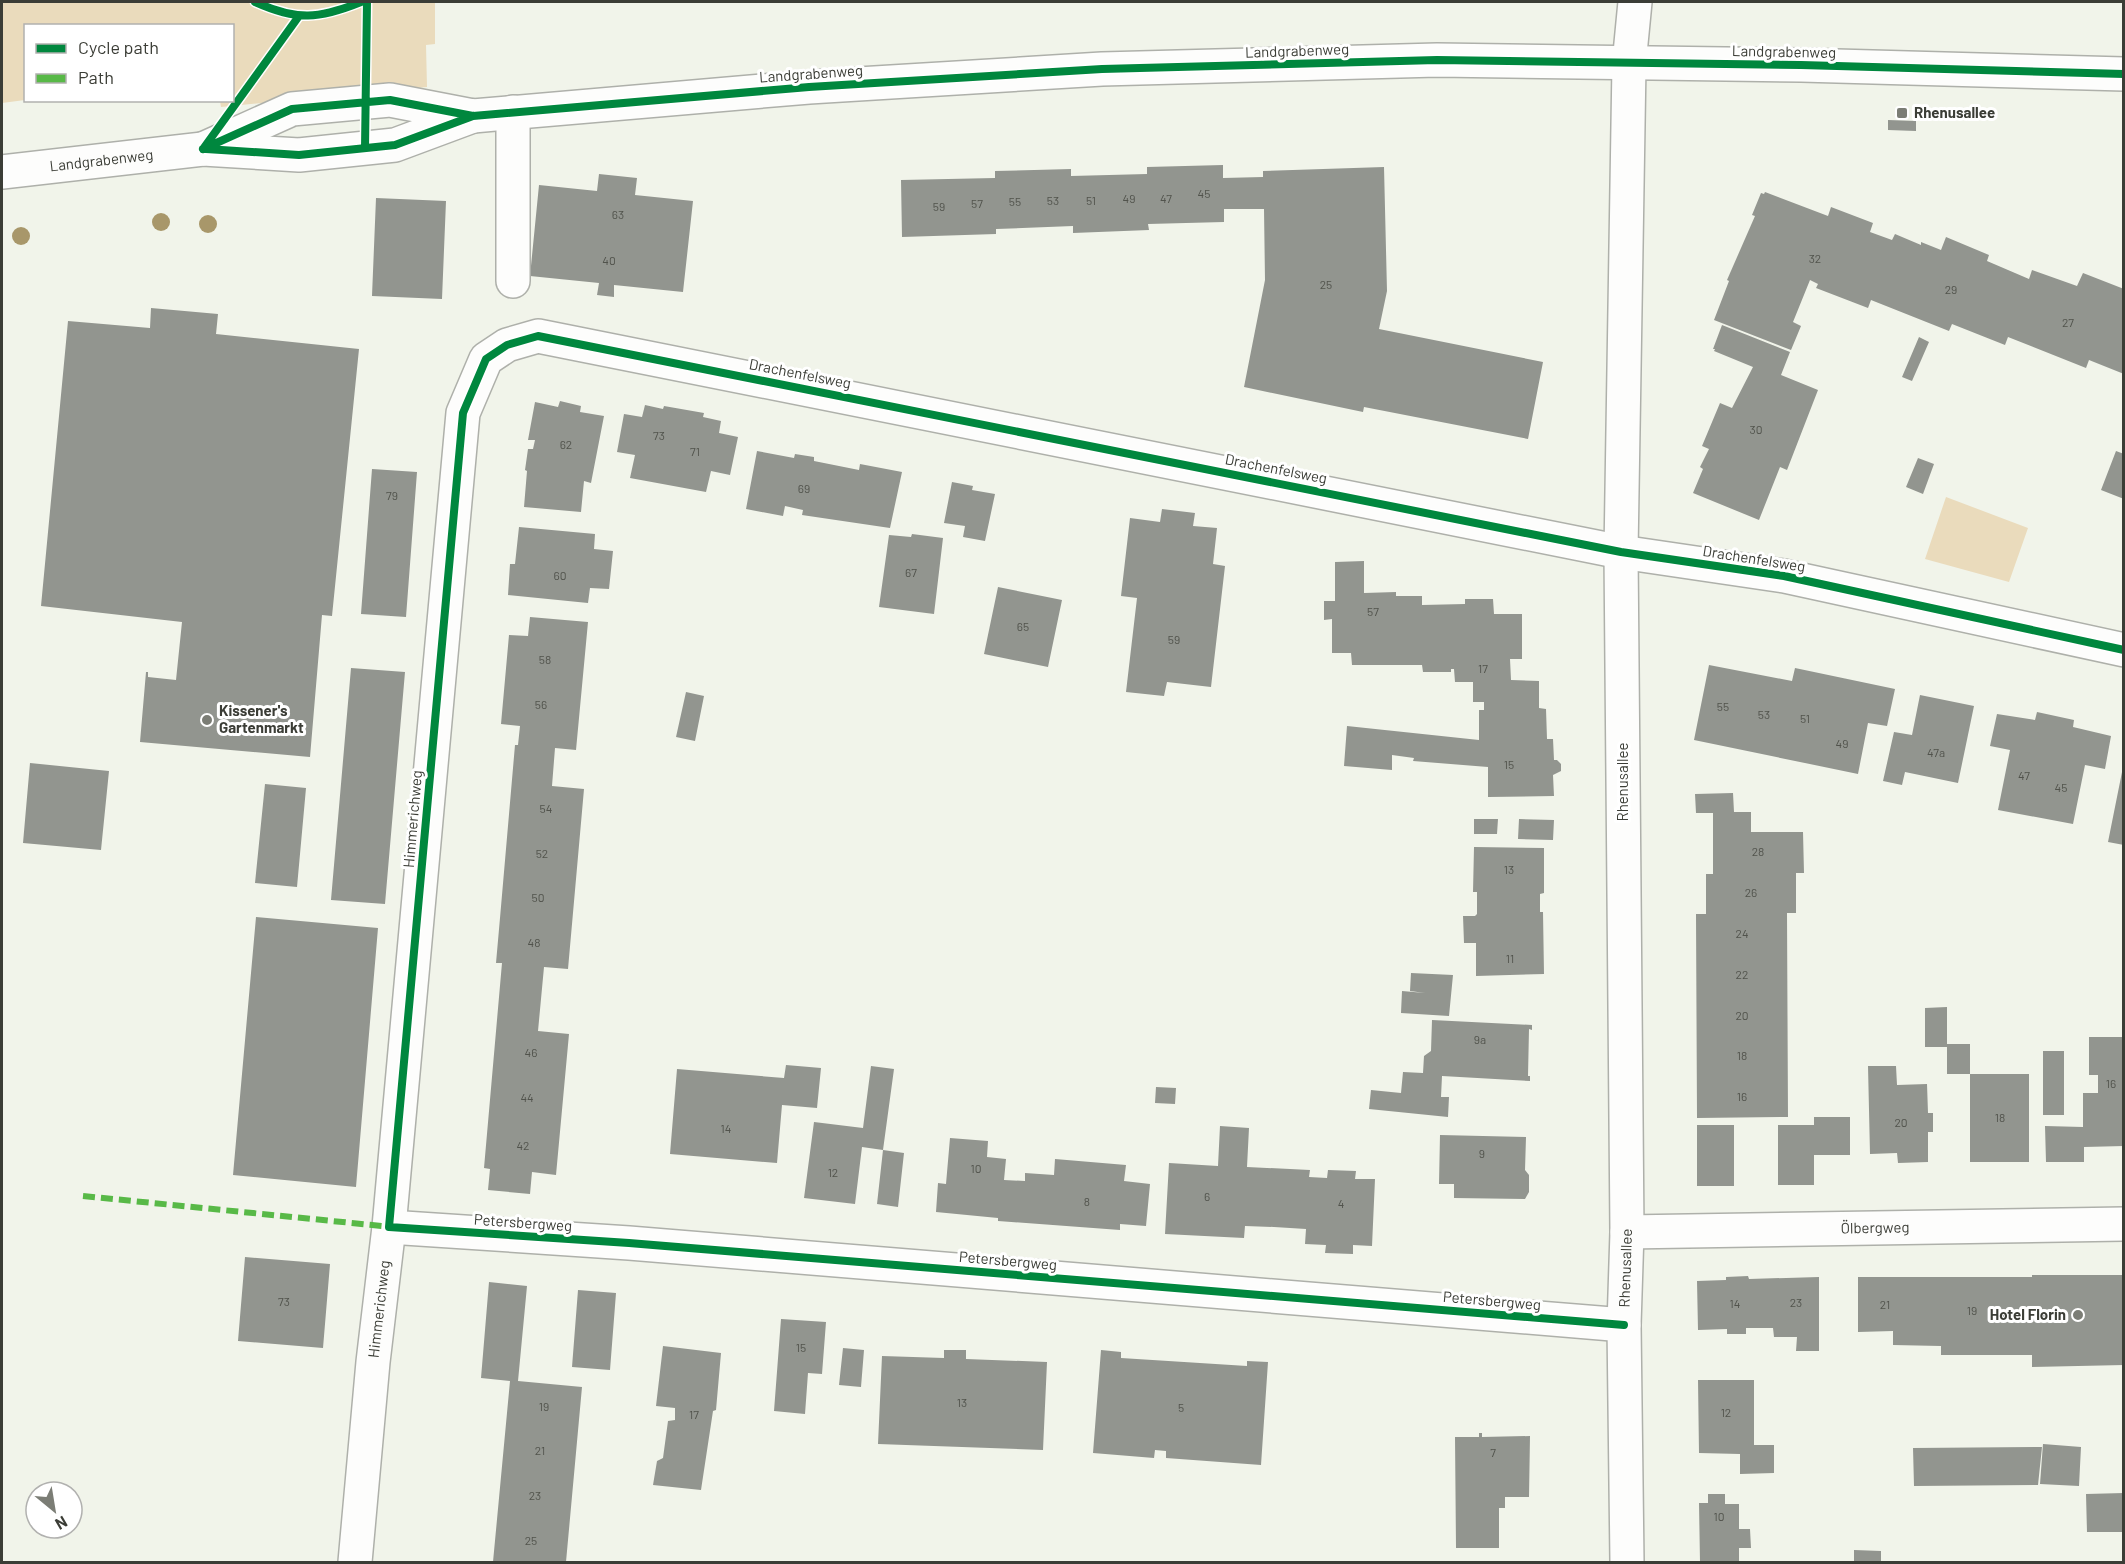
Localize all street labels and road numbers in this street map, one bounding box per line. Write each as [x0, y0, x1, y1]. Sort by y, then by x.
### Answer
street label: Landgrabenweg [1245, 39, 1349, 61]
street label: Landgrabenweg [1732, 41, 1836, 61]
street label: Landgrabenweg [758, 60, 863, 86]
street label: Landgrabenweg [48, 145, 154, 175]
street label: Drachenfelsweg [748, 354, 853, 392]
street label: Drachenfelsweg [1224, 449, 1329, 487]
street label: Drachenfelsweg [1702, 541, 1807, 575]
street label: Rhenusallee [1613, 742, 1631, 822]
street label: Himmerichweg [399, 769, 425, 868]
street label: Petersbergweg [473, 1210, 573, 1234]
street label: Ölbergweg [1840, 1217, 1909, 1237]
street label: Rhenusallee [1615, 1228, 1635, 1308]
street label: Petersbergweg [958, 1247, 1058, 1273]
street label: Himmerichweg [364, 1259, 393, 1359]
street label: Petersbergweg [1442, 1287, 1542, 1313]

